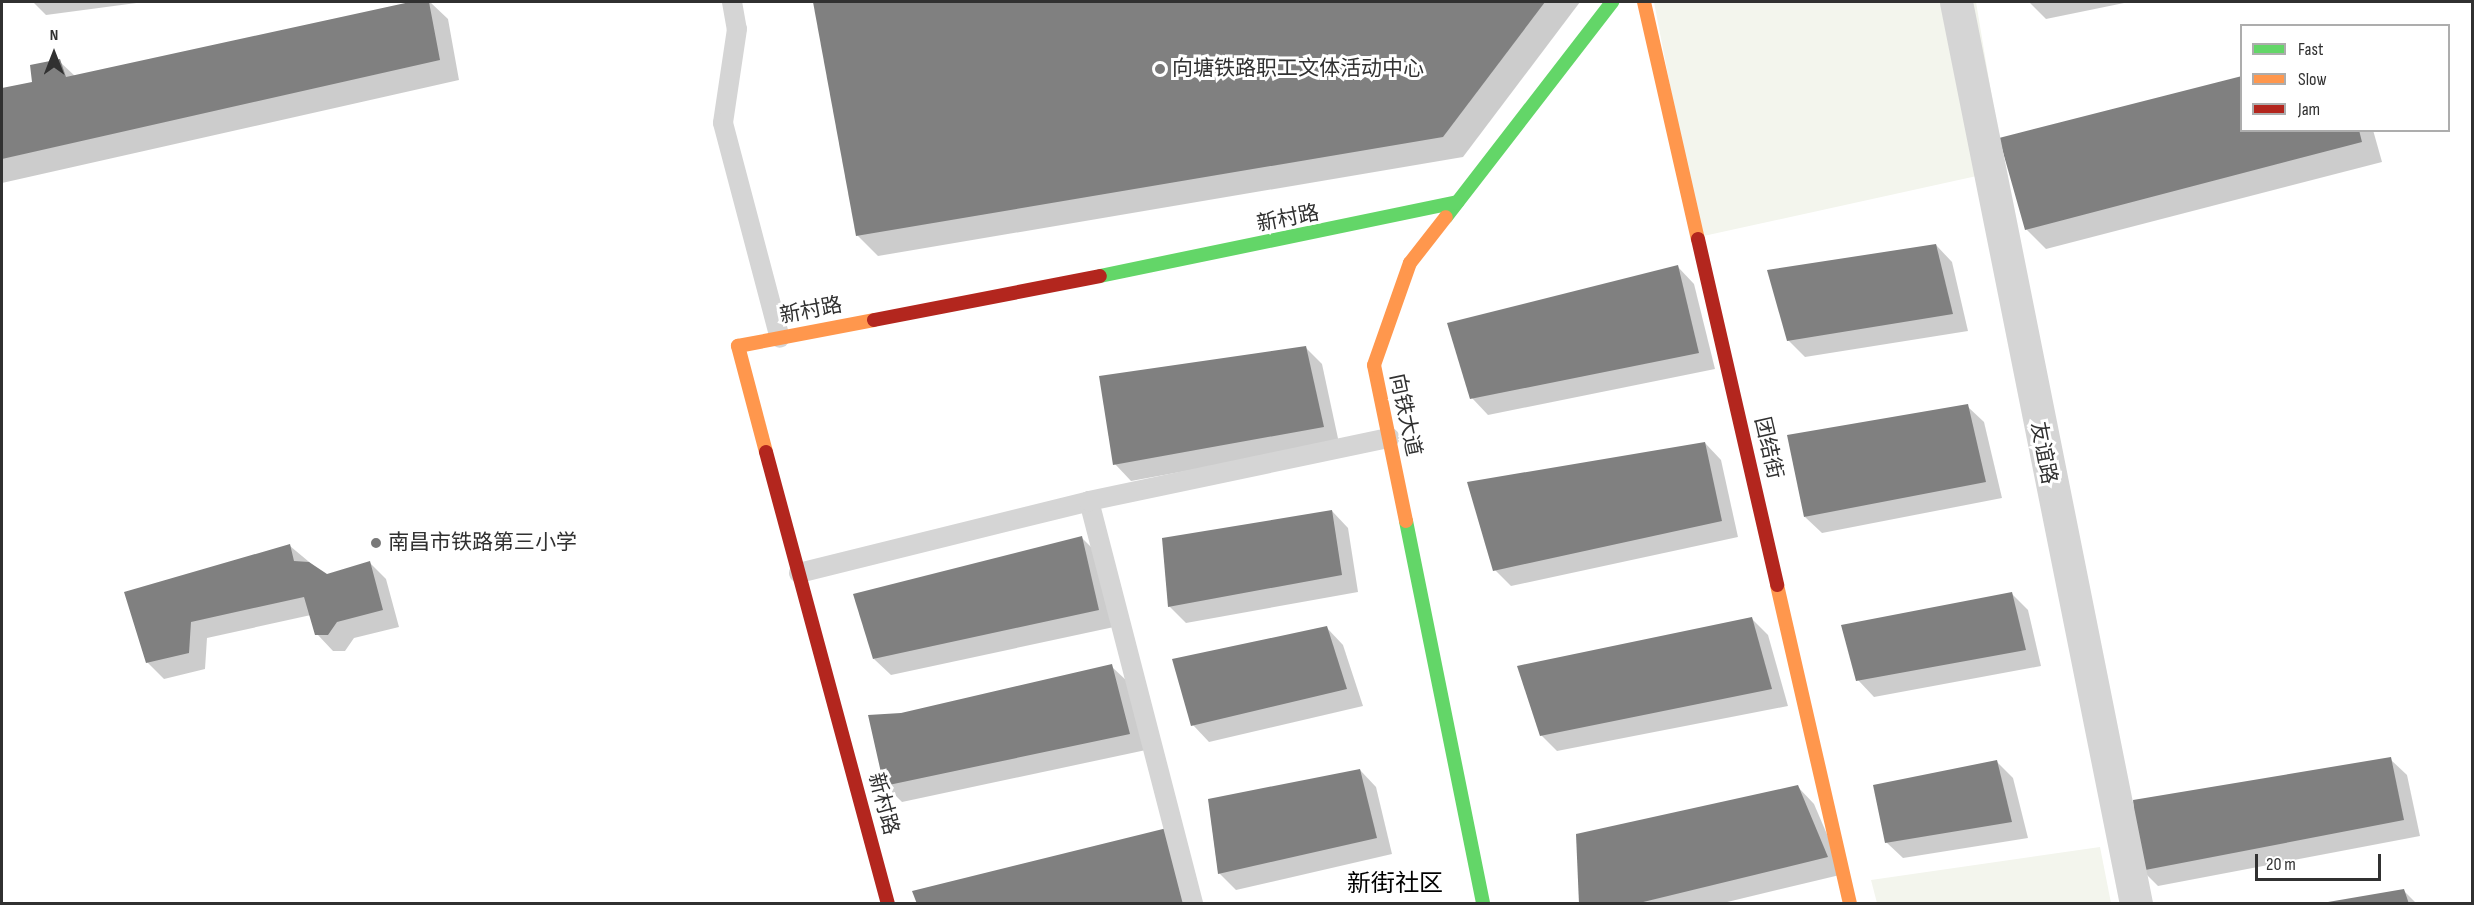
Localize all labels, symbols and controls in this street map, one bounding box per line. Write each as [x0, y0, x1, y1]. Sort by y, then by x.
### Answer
north arrow [24, 24, 84, 84]
legend [2240, 24, 2450, 132]
text: N [50, 26, 58, 45]
text: Fast [2298, 39, 2323, 60]
place label: 向塘铁路职工文体活动中心 [1172, 56, 1424, 82]
marker: 向塘铁路职工文体活动中心 [1153, 62, 1167, 76]
text: Slow [2298, 69, 2327, 90]
text: Jam [2298, 99, 2320, 120]
street label: 新村路 [1255, 201, 1321, 237]
street label: 新村路 [778, 293, 844, 329]
street label: 向铁大道 [1384, 371, 1426, 459]
street label: 团结街 [1749, 414, 1787, 482]
street label: 友谊路 [2025, 420, 2061, 486]
place label: 南昌市铁路第三小学 [388, 530, 577, 556]
marker: 南昌市铁路第三小学 [369, 536, 383, 550]
street label: 新村路 [863, 770, 903, 838]
scale bar [2258, 842, 2384, 880]
text: 20 m [2266, 854, 2296, 875]
district label: 新街社区 [1347, 870, 1443, 898]

